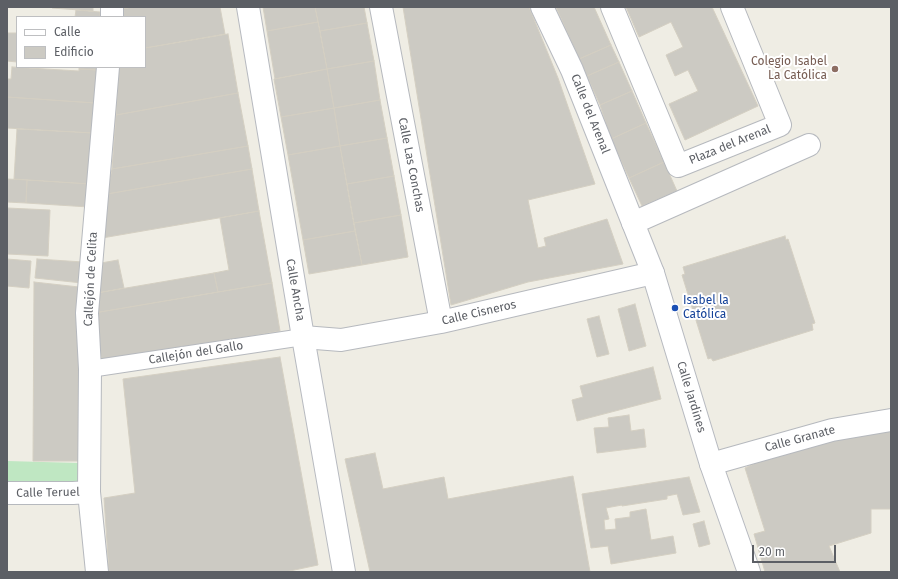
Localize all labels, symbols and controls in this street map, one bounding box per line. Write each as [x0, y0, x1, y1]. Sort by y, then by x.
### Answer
legend [16, 16, 146, 68]
text: Calle [54, 25, 81, 39]
text: Edificio [54, 45, 94, 59]
place label: Colegio Isabel La Católica [751, 55, 827, 83]
marker: Colegio Isabel La Católica [830, 64, 840, 74]
street label: Calle del Arenal [567, 72, 613, 156]
street label: Calle Las Conchas [395, 116, 427, 214]
street label: Plaza del Arenal [687, 122, 773, 168]
street label: Callejón de Celita [81, 231, 101, 327]
street label: Calle Ancha [282, 258, 308, 322]
place label: Isabel la Católica [683, 294, 729, 322]
street label: Calle Cisneros [440, 297, 518, 329]
marker: Isabel la Católica [670, 303, 680, 313]
street label: Callejón del Gallo [148, 338, 244, 368]
street label: Calle Jardines [673, 360, 709, 434]
street label: Calle Granate [763, 423, 837, 455]
street label: Calle Teruel [16, 485, 80, 501]
scale bar [754, 537, 838, 563]
text: 20 m [759, 545, 785, 559]

